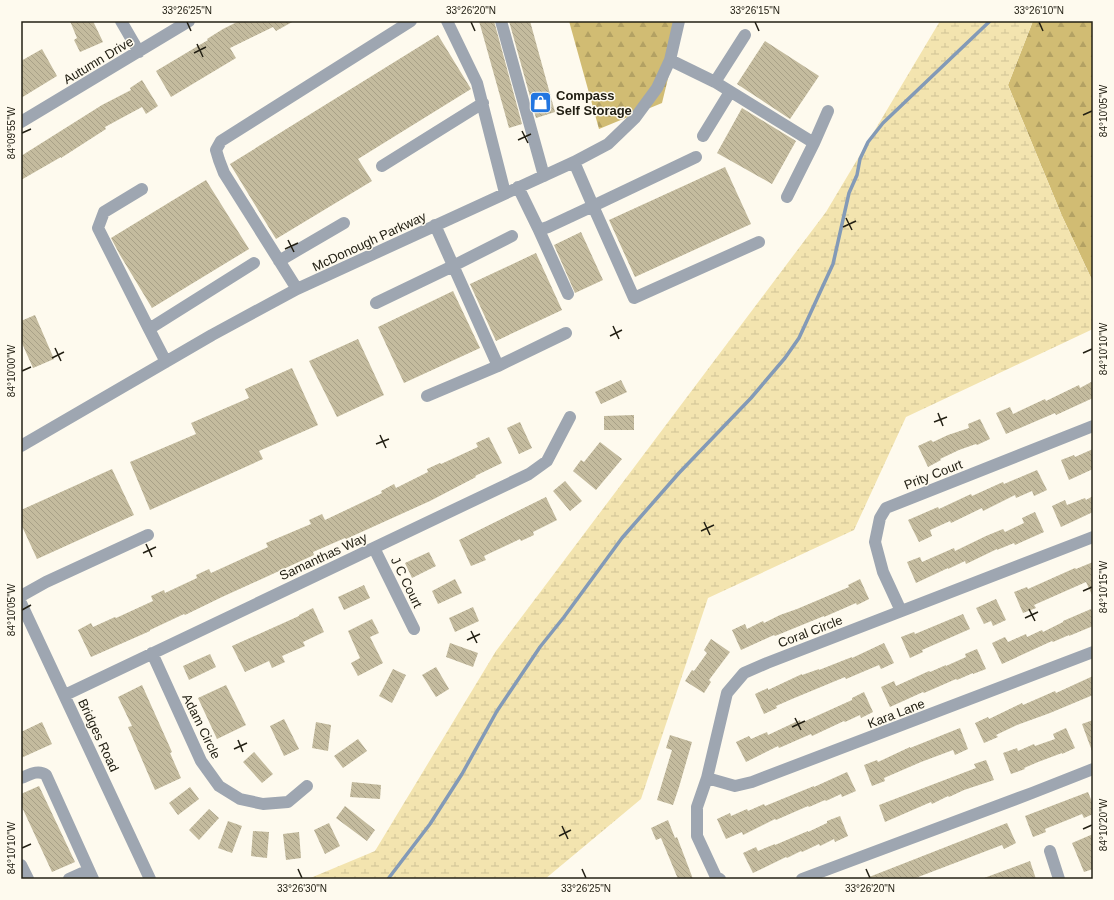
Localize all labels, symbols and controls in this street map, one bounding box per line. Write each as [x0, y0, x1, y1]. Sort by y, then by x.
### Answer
text: 33°26'25"N [162, 5, 212, 16]
text: 33°26'20"N [446, 5, 496, 16]
text: 33°26'15"N [730, 5, 780, 16]
text: 33°26'10"N [1014, 5, 1064, 16]
street label: Autumn Drive [61, 34, 136, 87]
text: 84°10'05"W [1098, 84, 1109, 137]
place label: Compass Self Storage [556, 88, 632, 118]
shop icon: Compass Self Storage [528, 89, 554, 115]
text: 84°09'55"W [6, 106, 17, 159]
street label: McDonough Parkway [310, 208, 429, 274]
text: 84°10'10"W [1098, 322, 1109, 375]
text: 84°10'00"W [6, 344, 17, 397]
street label: Prity Court [902, 456, 965, 492]
street label: Samanthas Way [277, 529, 370, 583]
street label: J C Court [388, 554, 425, 611]
text: 84°10'15"W [1098, 560, 1109, 613]
text: 84°10'05"W [6, 583, 17, 636]
street label: Coral Circle [776, 612, 845, 651]
street label: Adam Circle [179, 691, 224, 761]
street label: Bridges Road [75, 696, 122, 774]
street label: Kara Lane [865, 696, 927, 731]
text: 84°10'20"W [1098, 798, 1109, 851]
text: 84°10'10"W [6, 821, 17, 874]
text: 33°26'30"N [277, 883, 327, 894]
text: 33°26'25"N [561, 883, 611, 894]
text: 33°26'20"N [845, 883, 895, 894]

